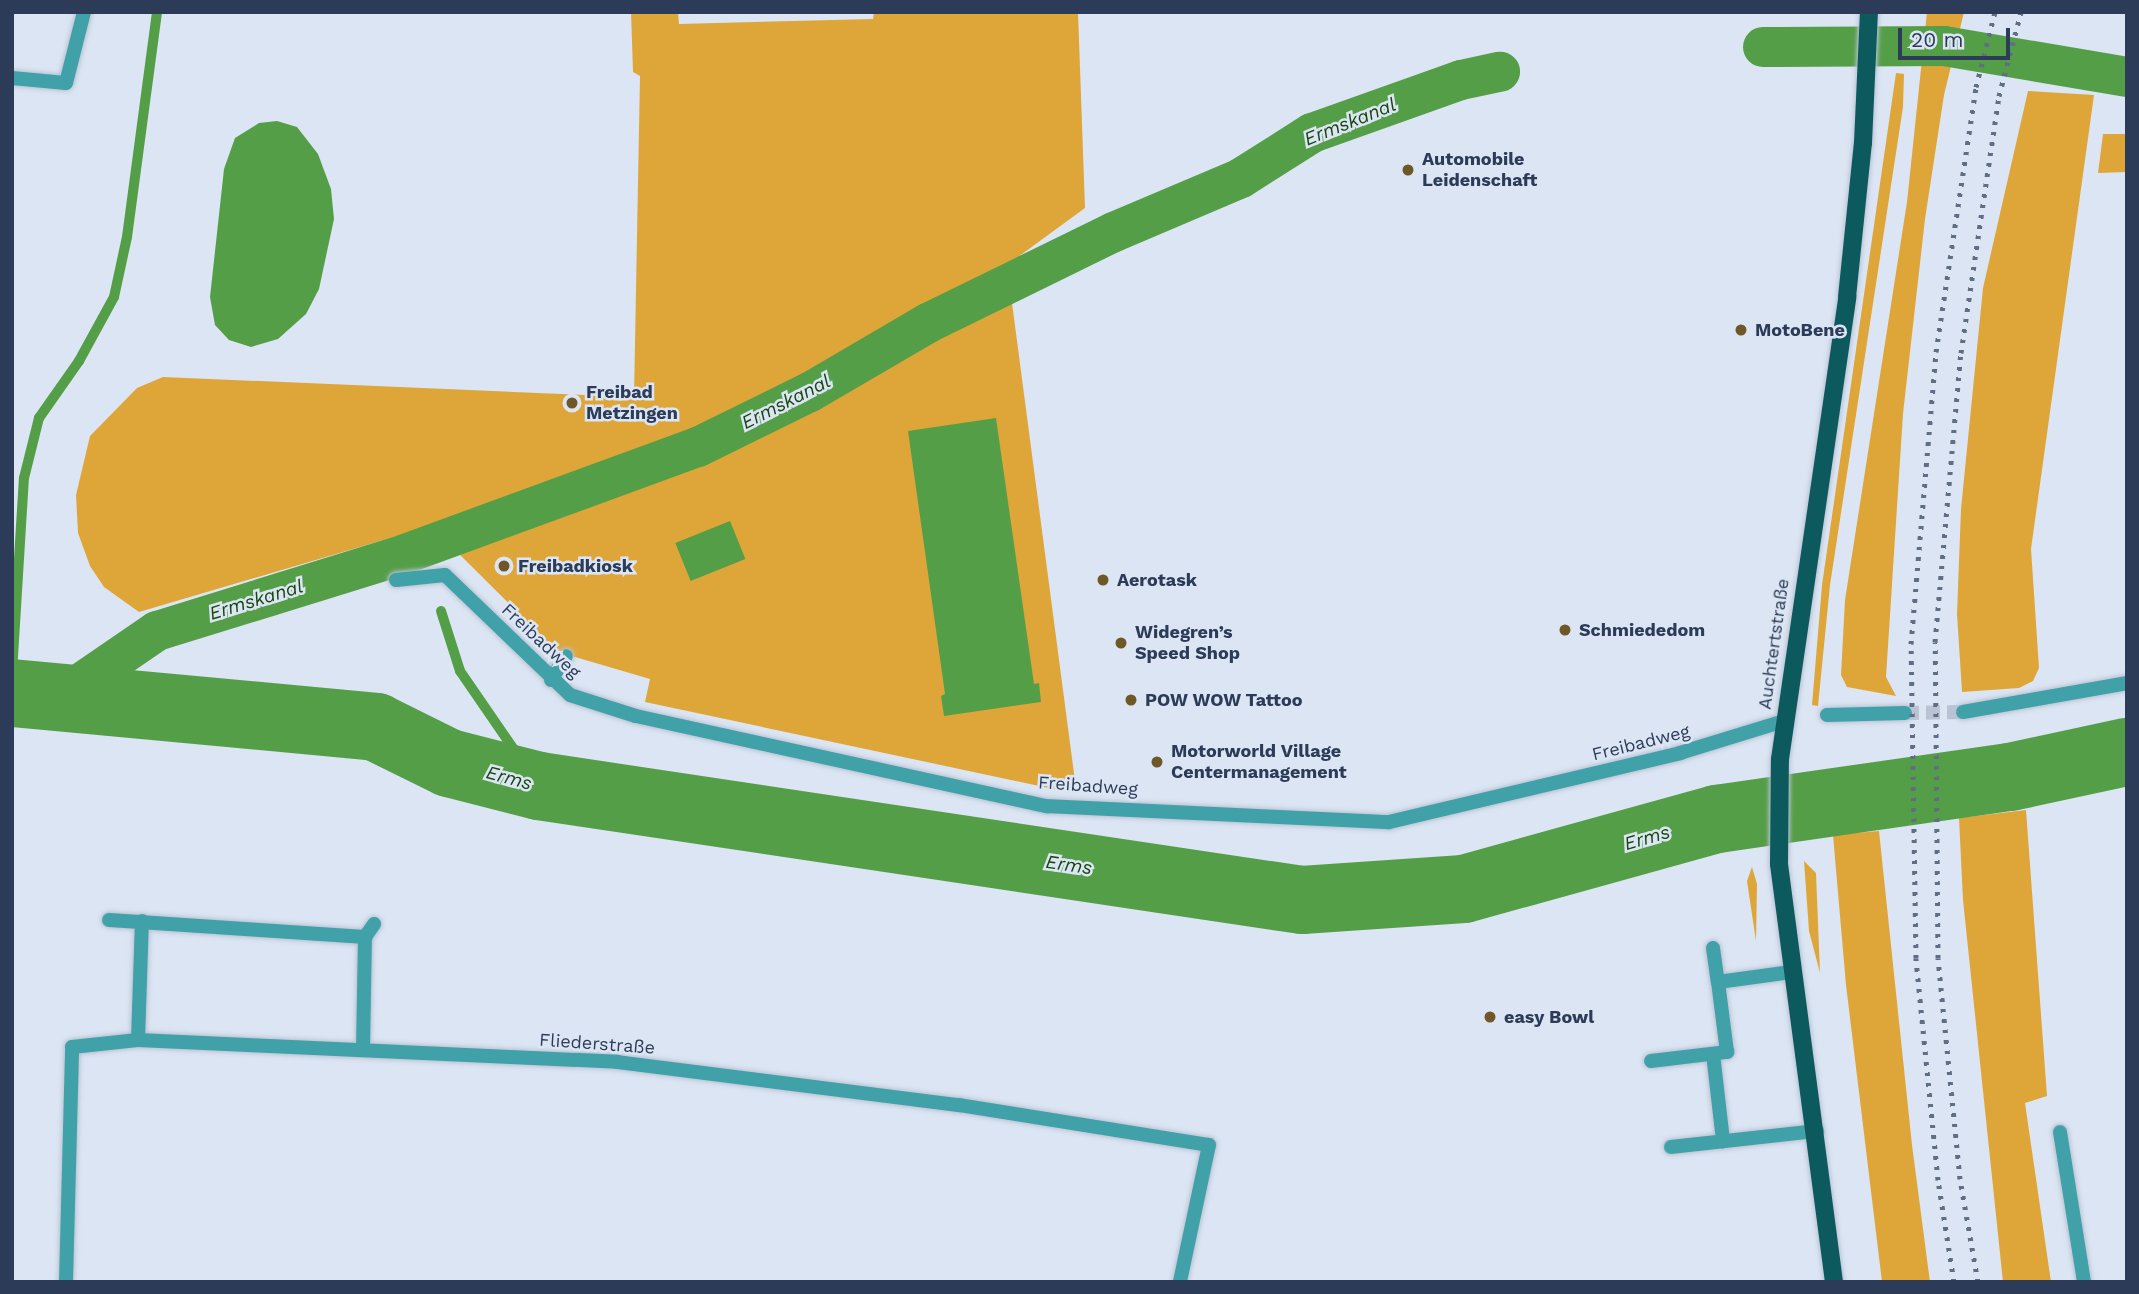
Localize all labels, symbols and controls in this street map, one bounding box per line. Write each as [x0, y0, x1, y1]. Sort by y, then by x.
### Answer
scale bar [1901, 14, 2013, 58]
text: 20 m [1911, 27, 1963, 52]
water label: Ermskanal [1301, 93, 1399, 151]
place label: Automobile Leidenschaft [1422, 149, 1537, 192]
marker: Automobile Leidenschaft [1400, 162, 1416, 178]
place label: MotoBene [1755, 319, 1845, 341]
marker: MotoBene [1733, 322, 1749, 338]
water label: Ermskanal [738, 370, 834, 434]
place label: Freibad Metzingen [586, 382, 678, 424]
marker: Freibad Metzingen [564, 395, 580, 411]
place label: Freibadkiosk [518, 555, 633, 577]
marker: Freibadkiosk [496, 558, 512, 574]
place label: Aerotask [1117, 569, 1197, 591]
marker: Aerotask [1095, 572, 1111, 588]
water label: Ermskanal [206, 575, 306, 625]
street label: Auchtertstraße [1754, 577, 1794, 711]
street label: Freibadweg [497, 599, 585, 683]
place label: Schmiededom [1579, 619, 1705, 641]
place label: Widegren’s Speed Shop [1135, 622, 1240, 664]
marker: Schmiededom [1557, 622, 1573, 638]
marker: Widegren’s Speed Shop [1113, 635, 1129, 651]
place label: POW WOW Tattoo [1145, 689, 1304, 711]
marker: POW WOW Tattoo [1123, 692, 1139, 708]
street label: Freibadweg [1590, 720, 1692, 766]
place label: Motorworld Village Centermanagement [1171, 741, 1347, 784]
marker: Motorworld Village Centermanagement [1149, 754, 1165, 770]
water label: Erms [484, 761, 534, 795]
street label: Freibadweg [1037, 772, 1139, 800]
water label: Erms [1621, 821, 1673, 855]
water label: Erms [1044, 850, 1094, 880]
place label: easy Bowl [1504, 1006, 1594, 1028]
marker: easy Bowl [1482, 1009, 1498, 1025]
street label: Fliederstraße [538, 1029, 656, 1059]

